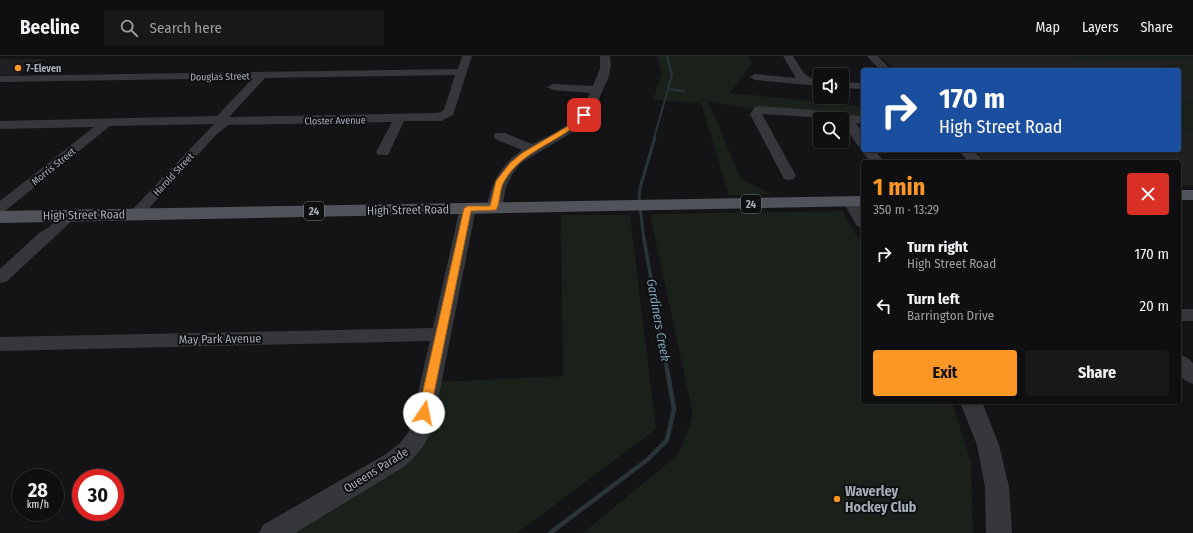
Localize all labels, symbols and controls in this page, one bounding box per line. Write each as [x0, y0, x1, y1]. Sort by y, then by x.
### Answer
search box [104, 10, 384, 46]
text: Beeline [20, 16, 80, 39]
icon: search [118, 17, 140, 39]
text: Search here [150, 19, 222, 37]
text: Map [1036, 19, 1060, 36]
text: Layers [1082, 19, 1118, 36]
text: Share [1140, 19, 1173, 36]
marker: 7-Eleven [13, 63, 23, 73]
place label: 7-Eleven [26, 63, 61, 75]
map controls [813, 68, 849, 148]
button: sound [813, 68, 849, 104]
street label: Douglas Street [190, 70, 251, 84]
text: 170 m [939, 82, 1005, 115]
icon: right [873, 84, 925, 136]
pin [567, 98, 601, 132]
icon: arrive [573, 104, 595, 126]
button: search [813, 112, 849, 148]
street label: Closter Avenue [304, 114, 366, 128]
text: High Street Road [939, 116, 1062, 138]
street label: Morris Street [29, 145, 79, 188]
street label: Harold Street [151, 150, 197, 199]
text: 1 min [873, 173, 925, 201]
button: close [1127, 173, 1169, 215]
road number: 24 [741, 195, 761, 213]
road number: 24 [304, 202, 324, 220]
street label: High Street Road [367, 202, 449, 218]
text: 350 m · 13:29 [873, 202, 939, 217]
street label: High Street Road [43, 207, 125, 223]
text: Turn right [907, 238, 968, 256]
icon: right [873, 243, 895, 265]
text: 170 m [1134, 245, 1169, 263]
text: High Street Road [907, 256, 996, 271]
water label: Gardiners Creek [644, 278, 673, 363]
text: Turn left [907, 290, 960, 308]
icon: left [873, 295, 895, 317]
text: 20 m [1140, 297, 1169, 315]
text: Barrington Drive [907, 308, 994, 323]
street label: May Park Avenue [179, 331, 261, 347]
button: Exit [873, 350, 1017, 396]
button: Share [1025, 350, 1169, 396]
position arrow [403, 392, 445, 434]
street label: Queens Parade [341, 445, 411, 495]
speed limit sign: 30 [72, 469, 124, 521]
text: 28 [28, 478, 48, 502]
place label: Waverley Hockey Club [845, 483, 917, 516]
marker: Waverley Hockey Club [832, 494, 842, 504]
text: km/h [27, 499, 49, 511]

